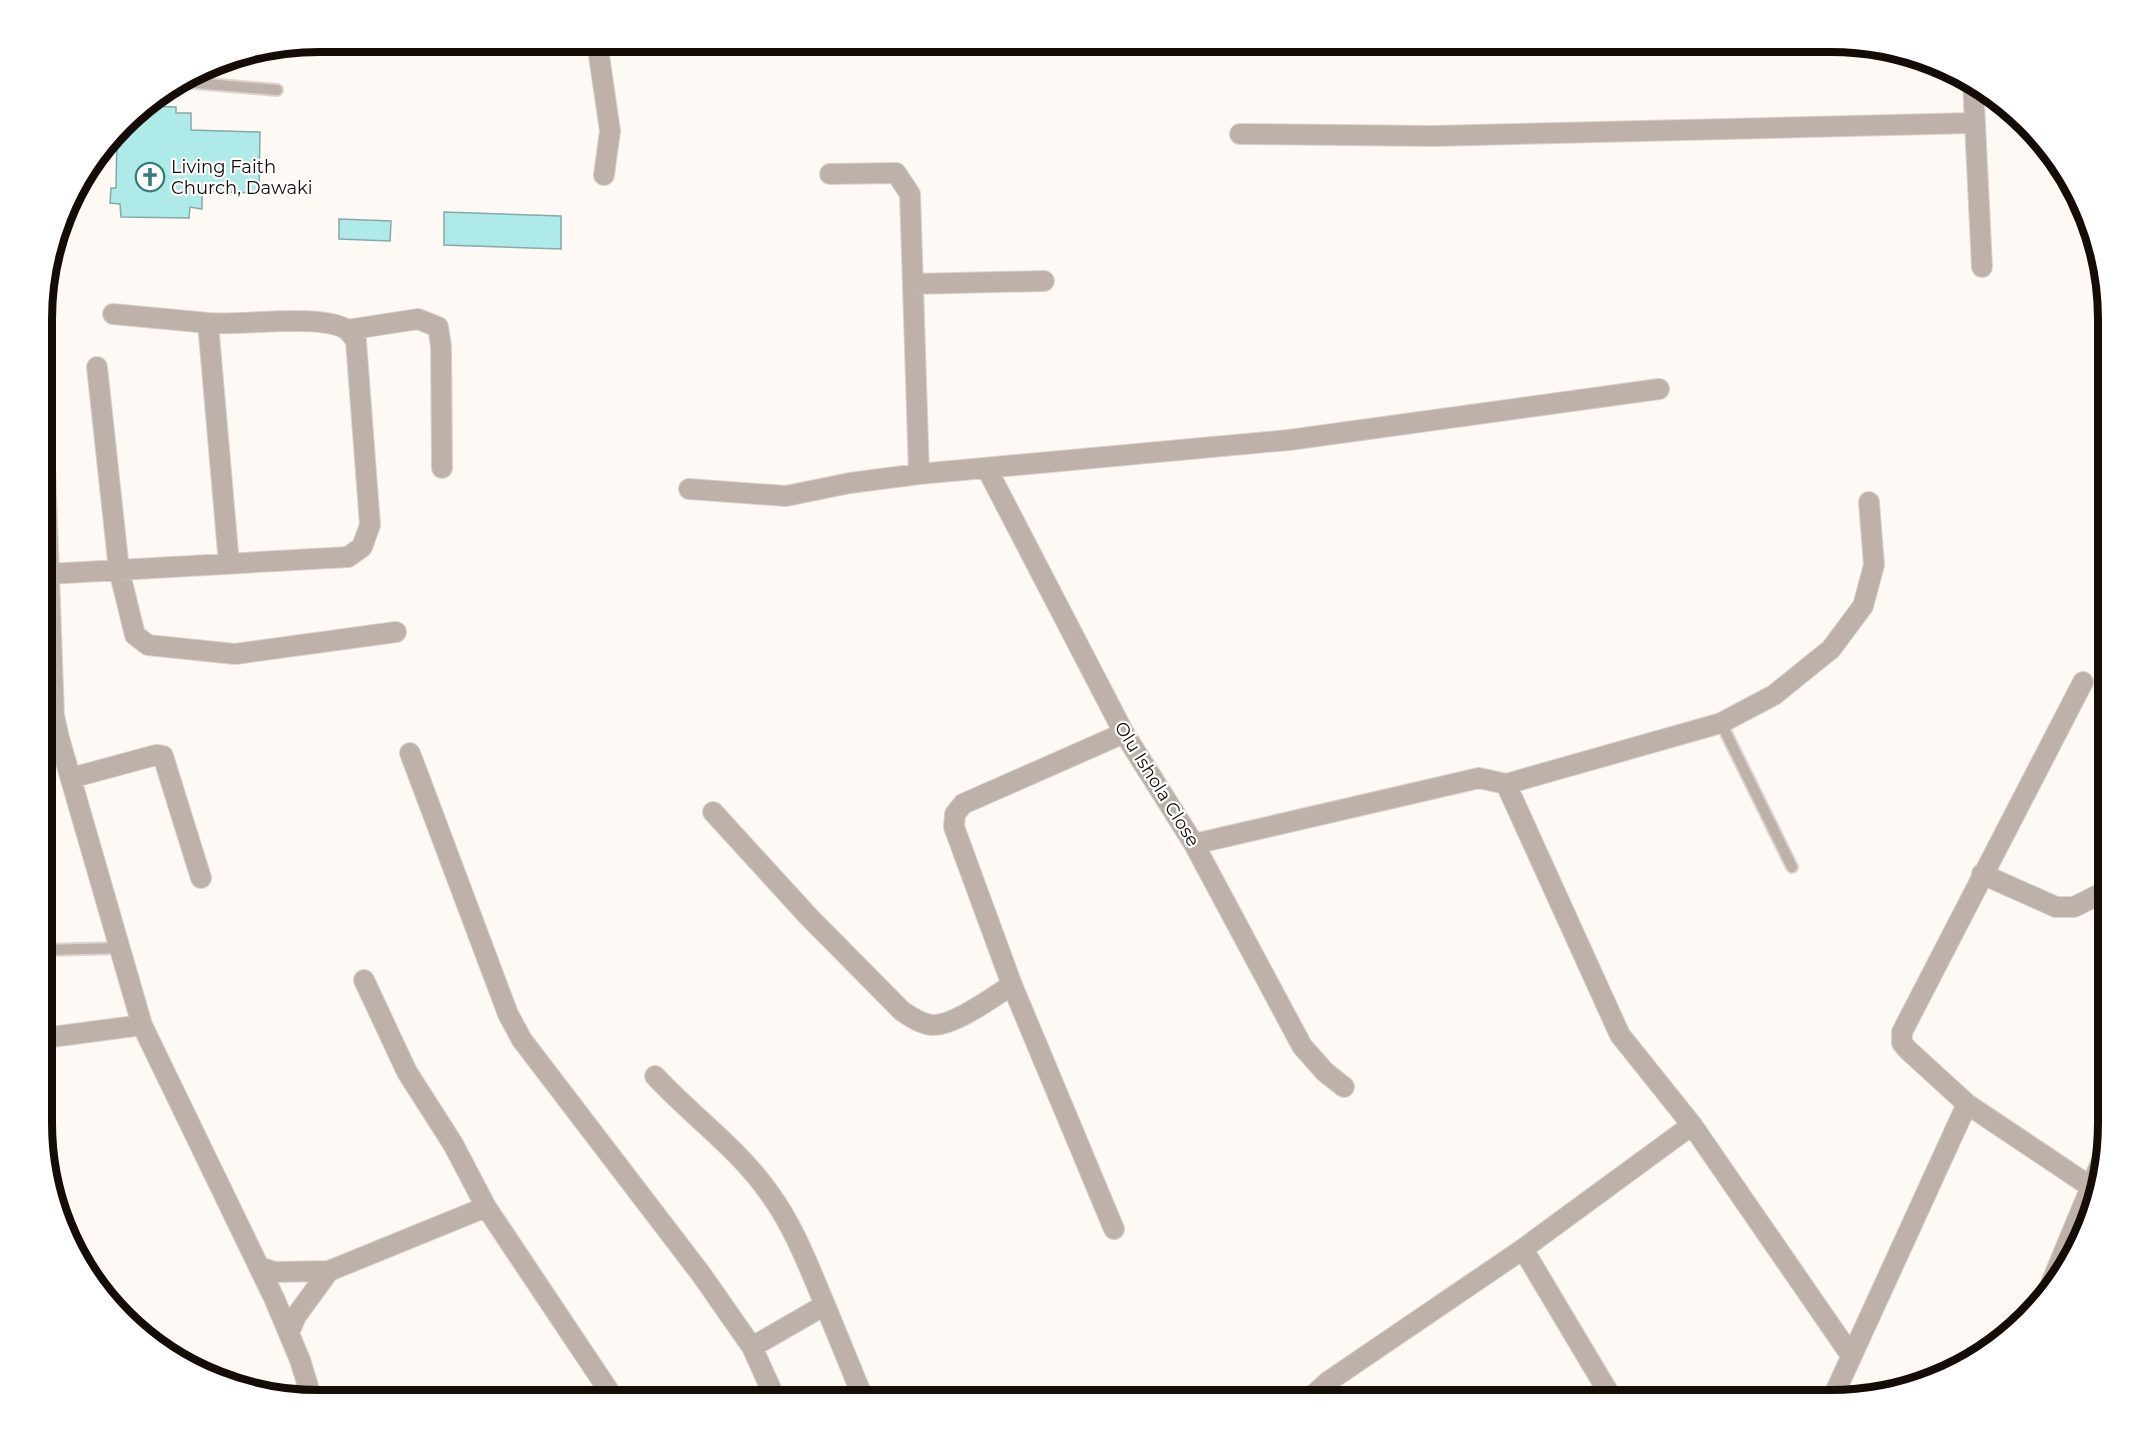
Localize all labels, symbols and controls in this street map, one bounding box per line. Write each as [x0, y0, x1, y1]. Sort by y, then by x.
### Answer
place label: Living Faith Church, Dawaki [171, 156, 313, 199]
church icon: Living Faith Church, Dawaki [134, 161, 166, 193]
street label: Olu Ishola Close [1110, 717, 1204, 851]

